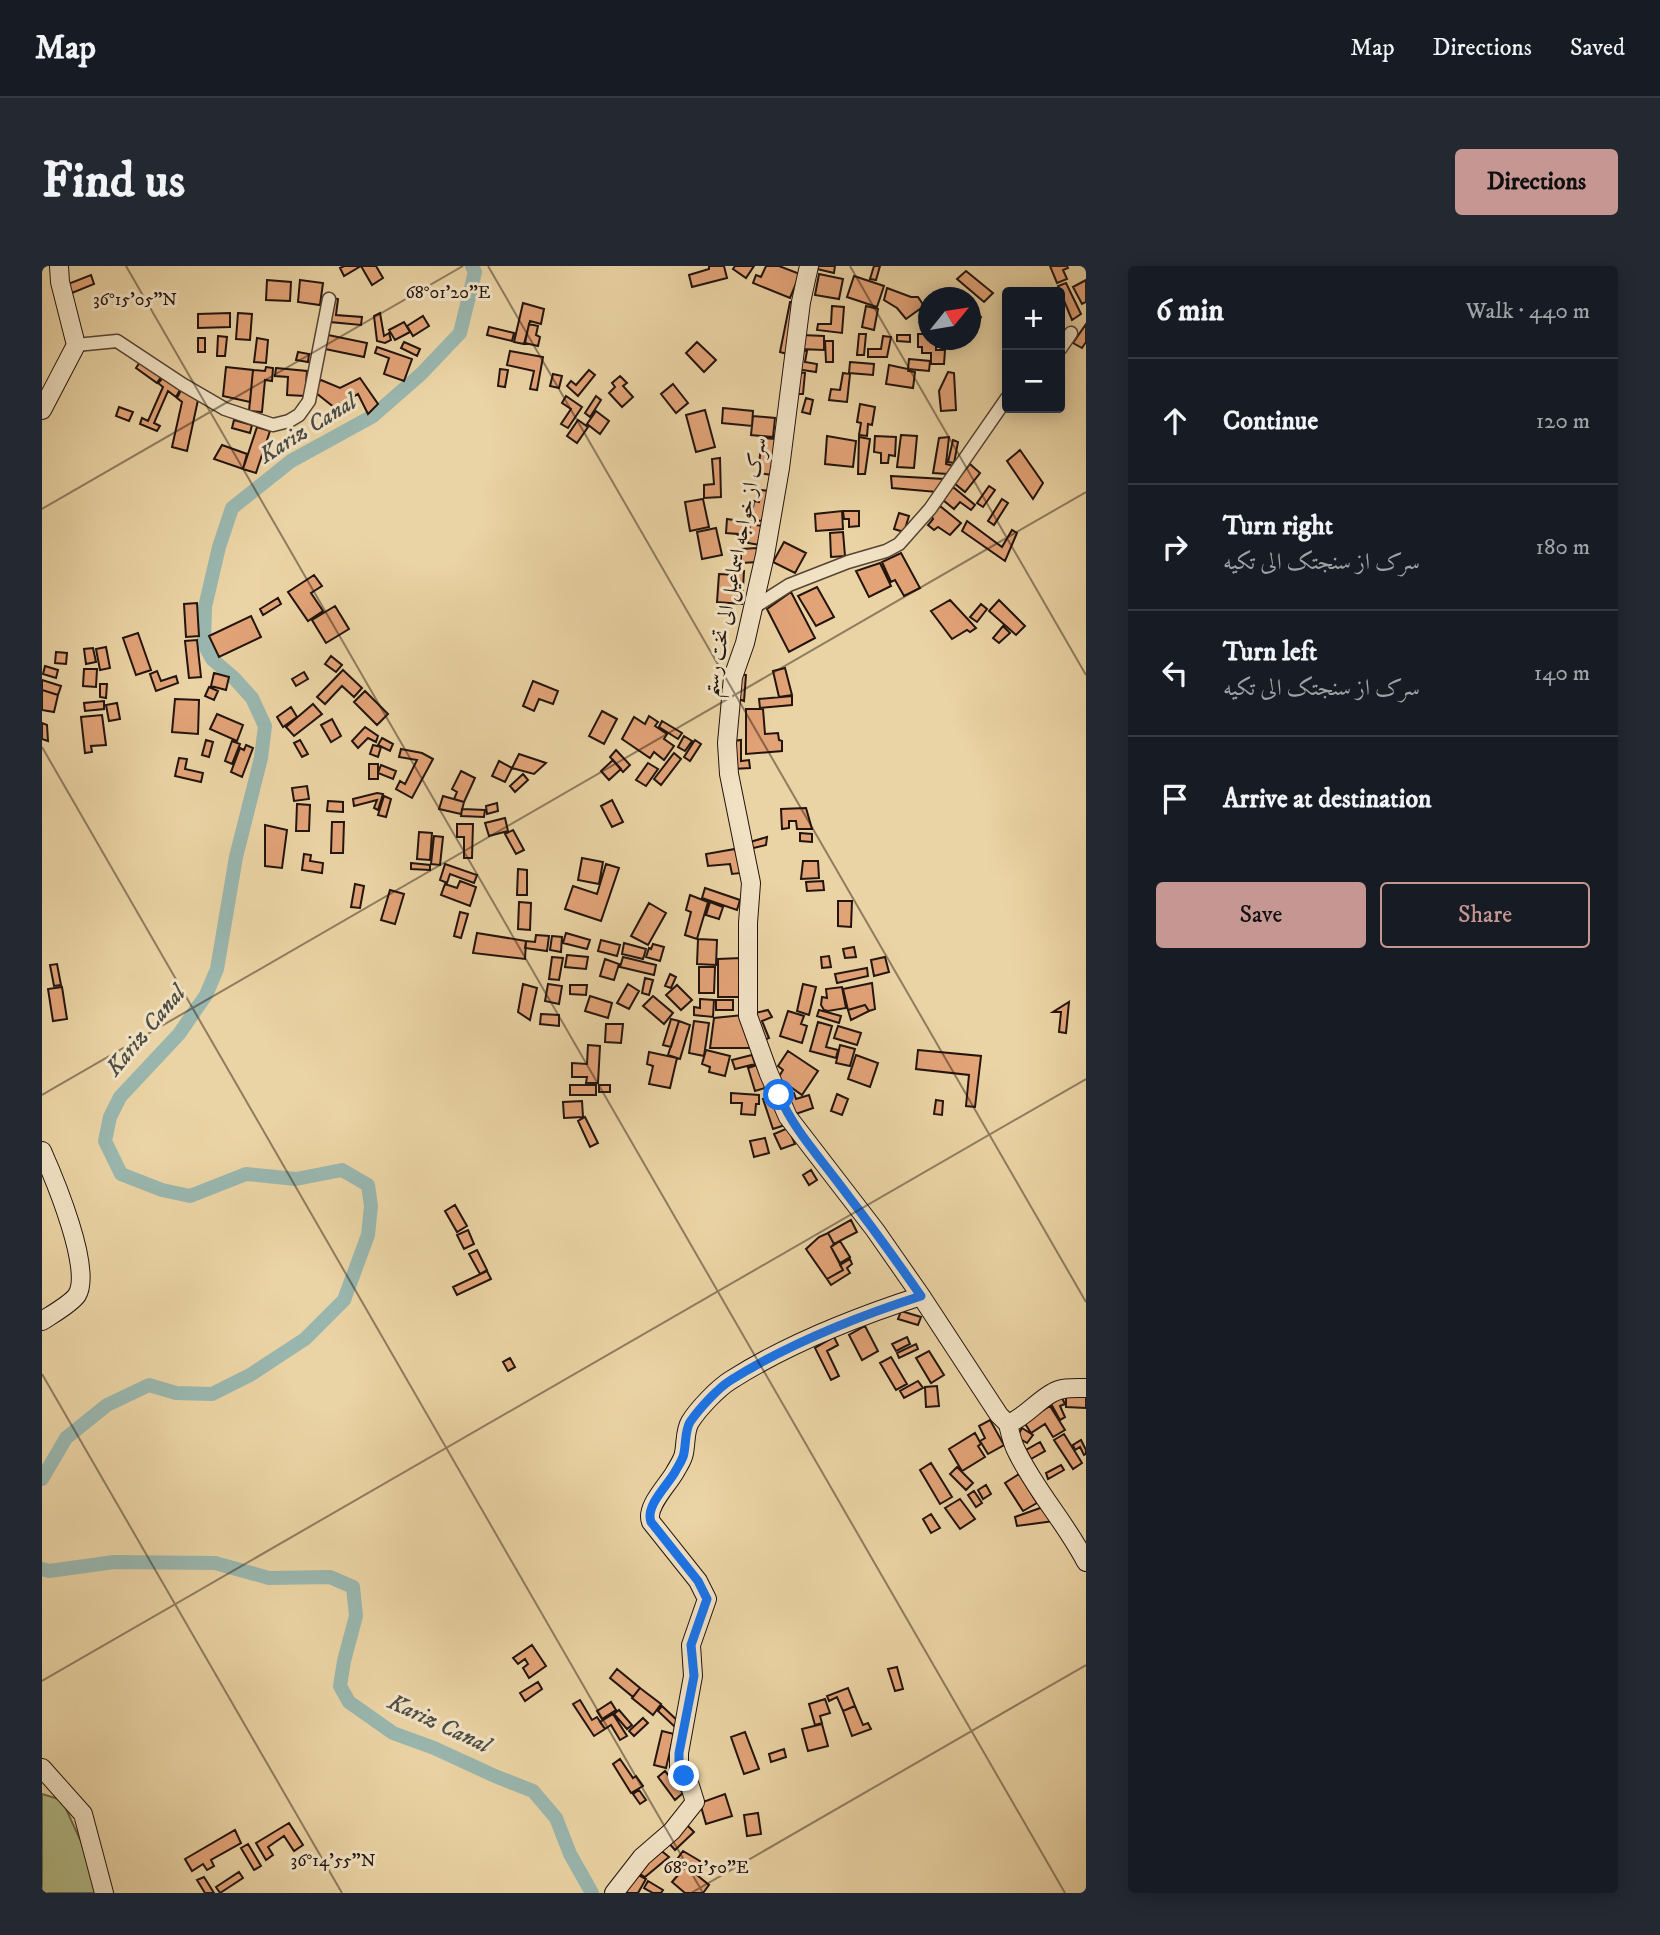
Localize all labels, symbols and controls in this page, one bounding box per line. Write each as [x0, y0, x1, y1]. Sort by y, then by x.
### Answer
text: Map [35, 28, 96, 69]
text: Map [1350, 33, 1395, 63]
text: Directions [1433, 33, 1532, 63]
text: Saved [1570, 33, 1625, 63]
button: Directions [1455, 149, 1618, 215]
text: Find us [42, 151, 185, 213]
text: 68°01'20"E [405, 282, 491, 304]
north arrow [918, 287, 981, 350]
map controls [1002, 287, 1065, 413]
button: + [1002, 287, 1065, 350]
text: 36°15'05"N [93, 289, 177, 311]
text: 6 min [1156, 293, 1224, 330]
text: Walk · 440 m [1466, 297, 1590, 326]
button: − [1002, 350, 1065, 413]
water label: Kariz Canal [253, 387, 364, 471]
icon: ahead [1156, 402, 1194, 440]
text: Continue [1223, 405, 1318, 438]
text: 120 m [1536, 407, 1590, 436]
street label: سرک از خواجه اسماعیل الی تخت رستم [697, 435, 780, 700]
text: Turn right [1223, 510, 1333, 543]
icon: right [1156, 528, 1194, 566]
text: 180 m [1535, 533, 1590, 562]
text: سرک از سنجتک الی تکیه [1223, 548, 1420, 577]
text: Turn left [1223, 636, 1317, 669]
icon: left [1156, 654, 1194, 692]
text: 140 m [1534, 659, 1590, 688]
text: سرک از سنجتک الی تکیه [1223, 674, 1420, 703]
icon: arrive [1156, 780, 1194, 818]
text: Arrive at destination [1223, 783, 1432, 816]
button: Save [1156, 882, 1366, 948]
button: Share [1380, 882, 1590, 948]
water label: Kariz Canal [99, 978, 194, 1083]
route start [763, 1079, 794, 1110]
water label: Kariz Canal [382, 1687, 497, 1761]
route end [668, 1760, 699, 1791]
text: 36°14'55"N [290, 1850, 376, 1872]
text: 68°01'50"E [663, 1857, 749, 1879]

